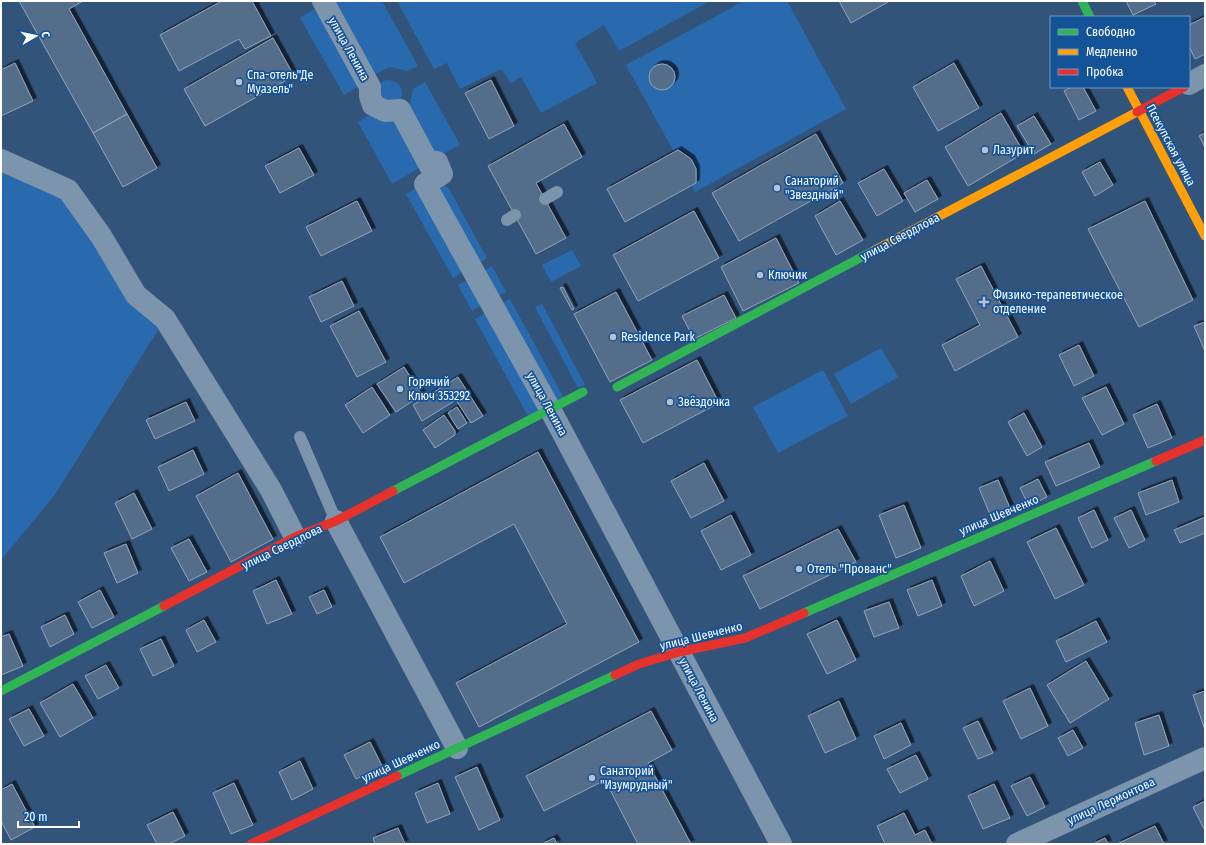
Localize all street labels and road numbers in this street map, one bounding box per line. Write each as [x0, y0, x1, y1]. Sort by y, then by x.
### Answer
street label: улица Ленина [326, 15, 372, 84]
street label: Псекупская улица [1144, 102, 1199, 188]
street label: улица Свердлова [858, 210, 942, 264]
street label: улица Ленина [524, 370, 570, 439]
street label: улица Шевченко [957, 492, 1041, 538]
street label: улица Свердлова [240, 522, 324, 572]
street label: улица Шевченко [658, 619, 744, 653]
street label: улица Ленина [676, 655, 722, 725]
street label: улица Шевченко [360, 737, 442, 785]
street label: улица Лермонтова [1065, 775, 1157, 827]

